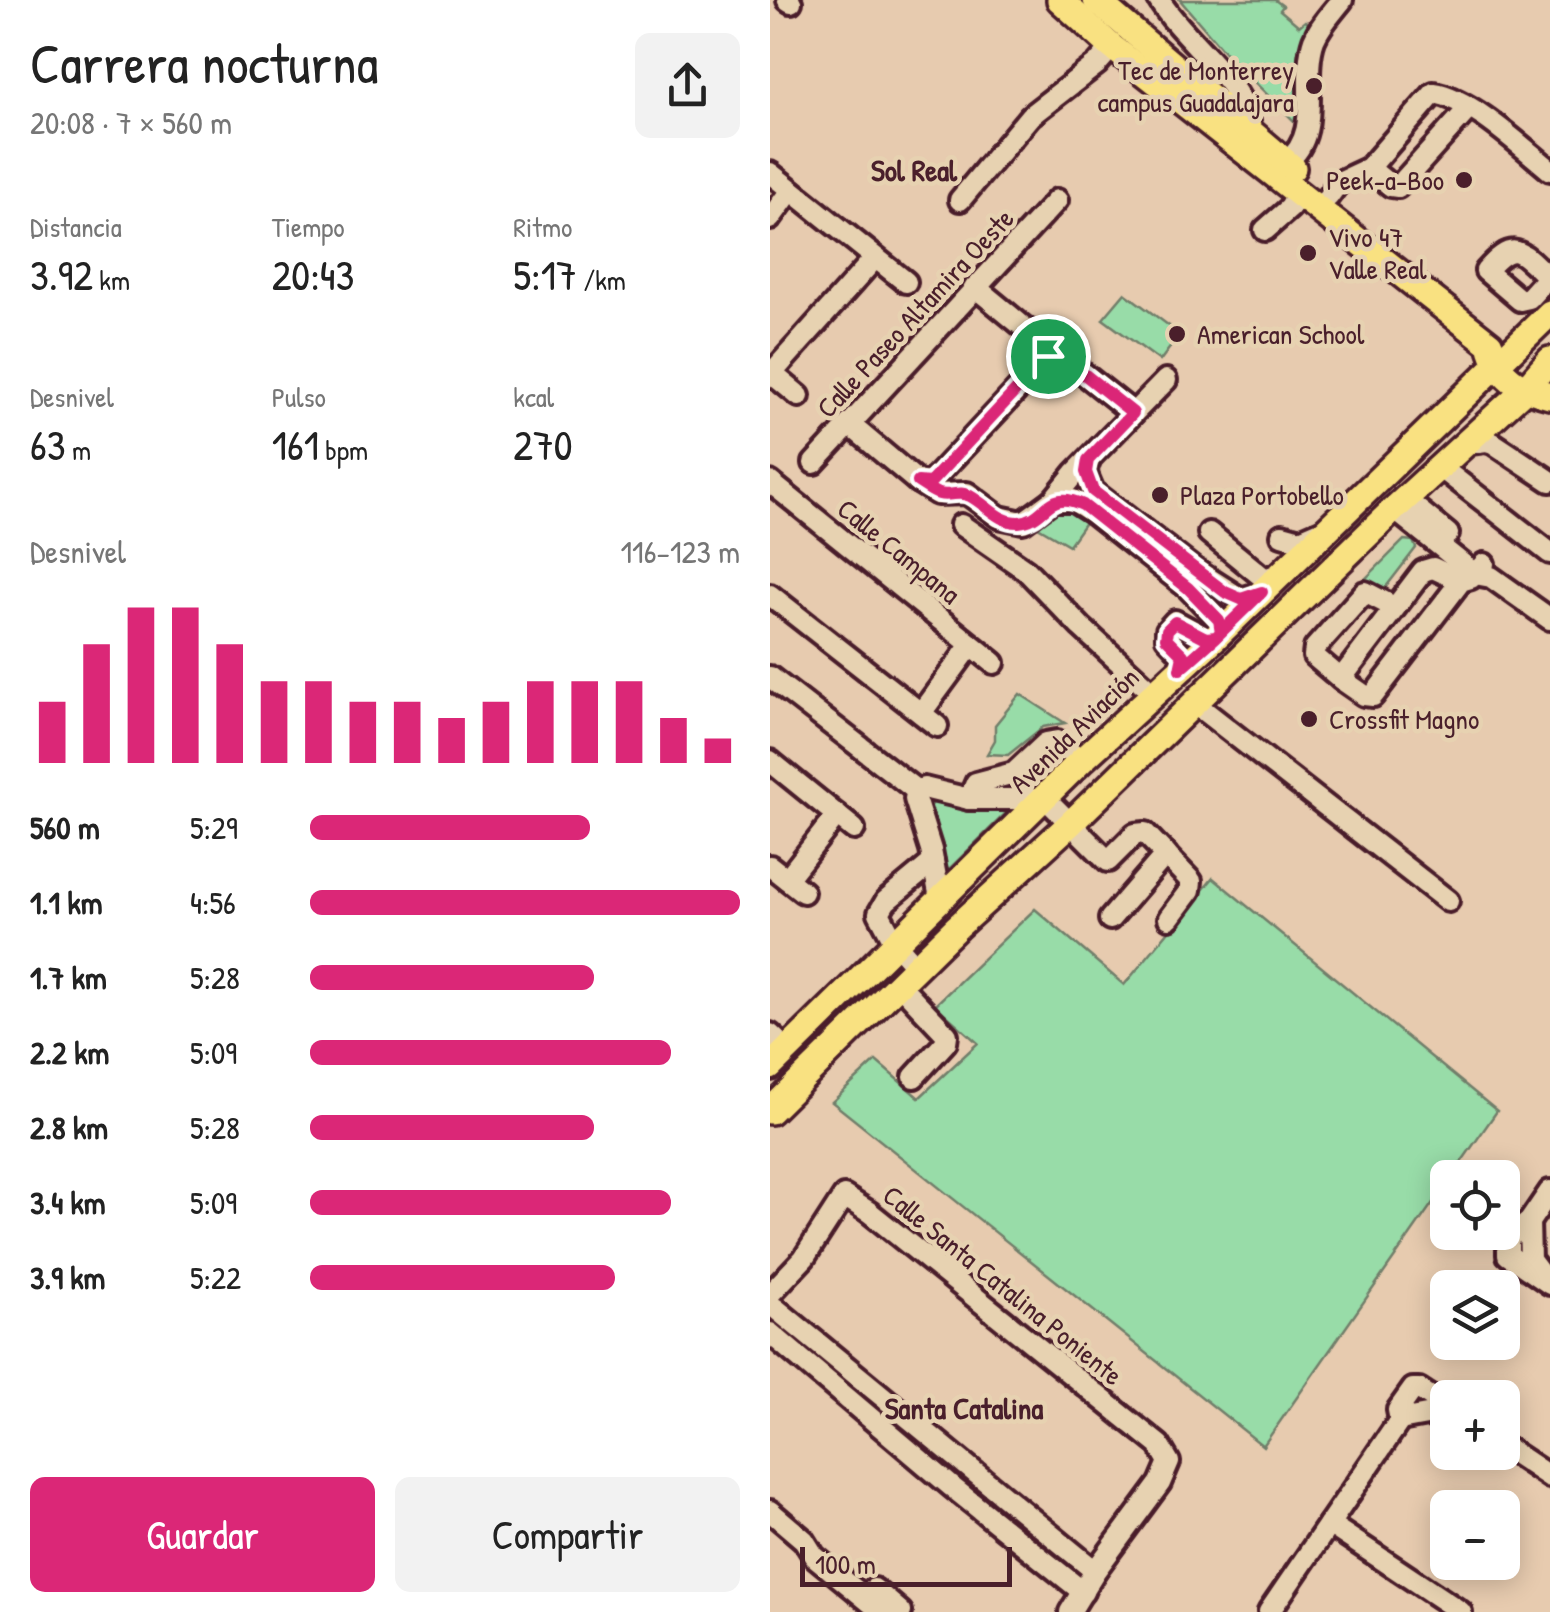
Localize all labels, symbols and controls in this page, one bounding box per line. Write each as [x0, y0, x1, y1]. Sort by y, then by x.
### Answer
text: Carrera nocturna [30, 26, 378, 100]
button: share [635, 33, 740, 138]
place label: Tec de Monterrey campus Guadalajara [1097, 51, 1294, 121]
marker: Tec de Monterrey campus Guadalajara [1303, 75, 1325, 97]
text: 20:08 · 7 × 560 m [30, 101, 232, 144]
district label: Sol Real [871, 150, 958, 190]
place label: Peek-a-Boo [1326, 161, 1444, 199]
marker: Peek-a-Boo [1453, 169, 1475, 191]
street label: Calle Paseo Altamira Oeste [808, 200, 1022, 426]
text: Distancia [30, 208, 122, 246]
text: Tiempo [272, 208, 345, 246]
text: Ritmo [513, 208, 572, 246]
place label: Vivo 47 Valle Real [1328, 218, 1427, 288]
marker: Vivo 47 Valle Real [1297, 242, 1319, 264]
text: 3.92 [30, 246, 93, 303]
text: 20:43 [272, 246, 354, 303]
text: 5:17 [513, 246, 577, 303]
text: km [93, 261, 130, 299]
text: /km [577, 261, 626, 299]
pin [1006, 314, 1091, 399]
place label: American School [1197, 315, 1365, 353]
marker: American School [1166, 323, 1188, 345]
icon: arrive [1021, 329, 1076, 384]
text: Desnivel [30, 378, 114, 416]
text: Pulso [272, 378, 326, 416]
text: kcal [513, 378, 554, 416]
text: 63 [30, 416, 66, 473]
text: 161 [272, 416, 319, 473]
text: 270 [513, 416, 573, 473]
text: m [66, 431, 91, 469]
text: bpm [319, 431, 368, 469]
place label: Plaza Portobello [1180, 476, 1344, 514]
marker: Plaza Portobello [1149, 484, 1171, 506]
street label: Calle Campana [830, 490, 968, 612]
text: Desnivel [30, 530, 126, 573]
text: 116–123 m [621, 530, 740, 573]
street label: Avenida Aviación [1001, 659, 1147, 801]
place label: Crossfit Magno [1329, 700, 1479, 738]
marker: Crossfit Magno [1298, 708, 1320, 730]
text: 560 m [30, 806, 100, 849]
text: 5:29 [190, 806, 238, 849]
text: 1.1 km [30, 881, 102, 924]
text: 4:56 [190, 881, 236, 924]
text: 1.7 km [30, 956, 107, 999]
text: 5:28 [190, 956, 240, 999]
text: 2.2 km [30, 1031, 109, 1074]
text: 5:09 [190, 1031, 237, 1074]
text: 2.8 km [30, 1106, 108, 1149]
text: 5:28 [190, 1106, 240, 1149]
map controls [1430, 1160, 1520, 1580]
button: locate [1430, 1160, 1520, 1250]
street label: Calle Santa Catalina Poniente [875, 1176, 1131, 1394]
text: 3.4 km [30, 1181, 106, 1224]
text: 5:09 [190, 1181, 237, 1224]
text: 3.9 km [30, 1256, 105, 1299]
text: 5:22 [190, 1256, 241, 1299]
button: layers [1430, 1270, 1520, 1360]
button: + [1430, 1380, 1520, 1470]
district label: Santa Catalina [885, 1388, 1043, 1428]
button: Guardar [30, 1477, 375, 1592]
button: Compartir [395, 1477, 740, 1592]
button: − [1430, 1490, 1520, 1580]
scale bar [800, 1542, 1012, 1586]
text: 100 m [815, 1545, 876, 1583]

